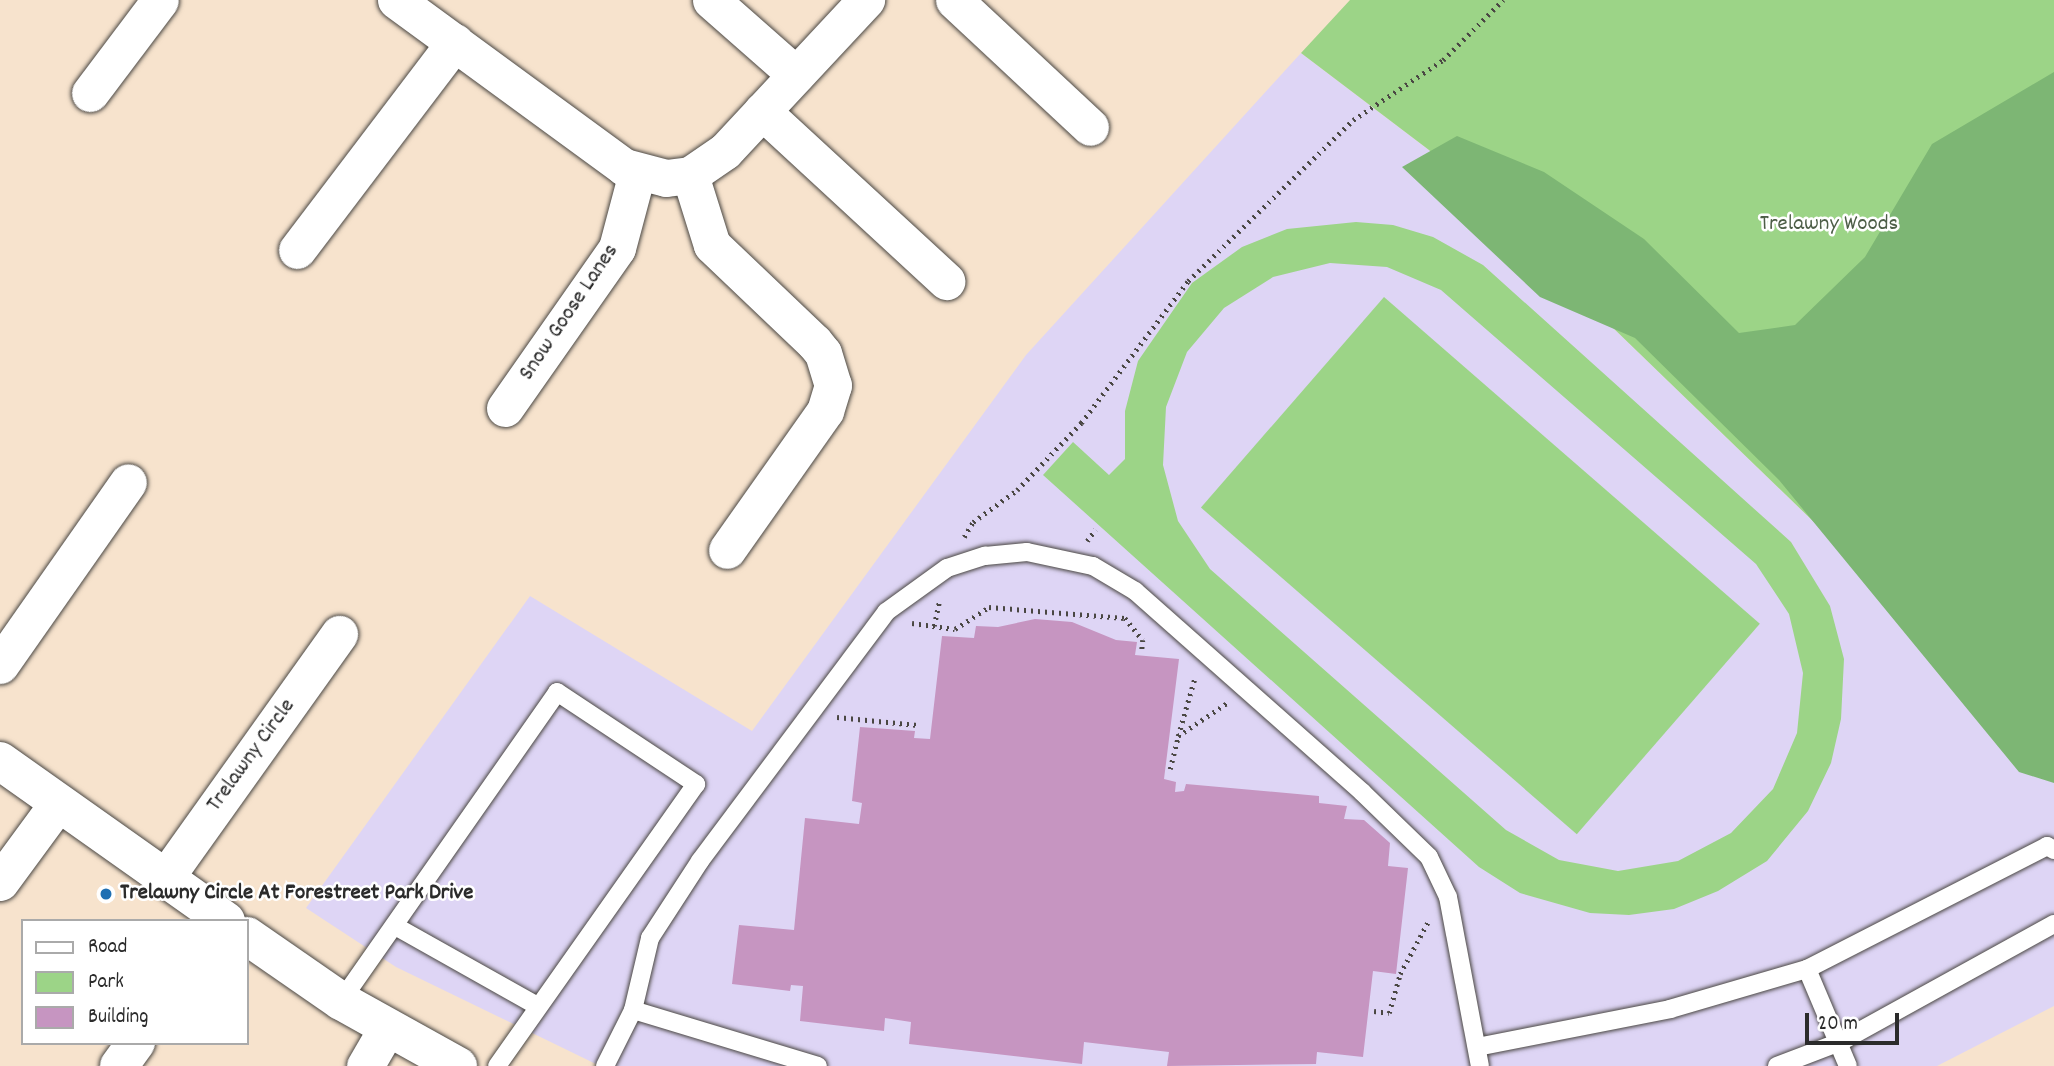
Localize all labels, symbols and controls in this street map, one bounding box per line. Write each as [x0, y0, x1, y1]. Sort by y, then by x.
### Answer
park label: Trelawny Woods [1760, 211, 1898, 239]
street label: Snow Goose Lanes [514, 239, 626, 387]
street label: Trelawny Circle [202, 694, 302, 818]
place label: Trelawny Circle At Forestreet Park Drive [120, 880, 473, 908]
marker: Trelawny Circle At Forestreet Park Drive [98, 886, 114, 902]
legend [21, 919, 248, 1045]
text: Road [88, 933, 127, 963]
text: Park [88, 968, 124, 998]
scale bar [1809, 1000, 1904, 1044]
text: Building [88, 1003, 148, 1033]
text: 20 m [1818, 1010, 1858, 1040]

